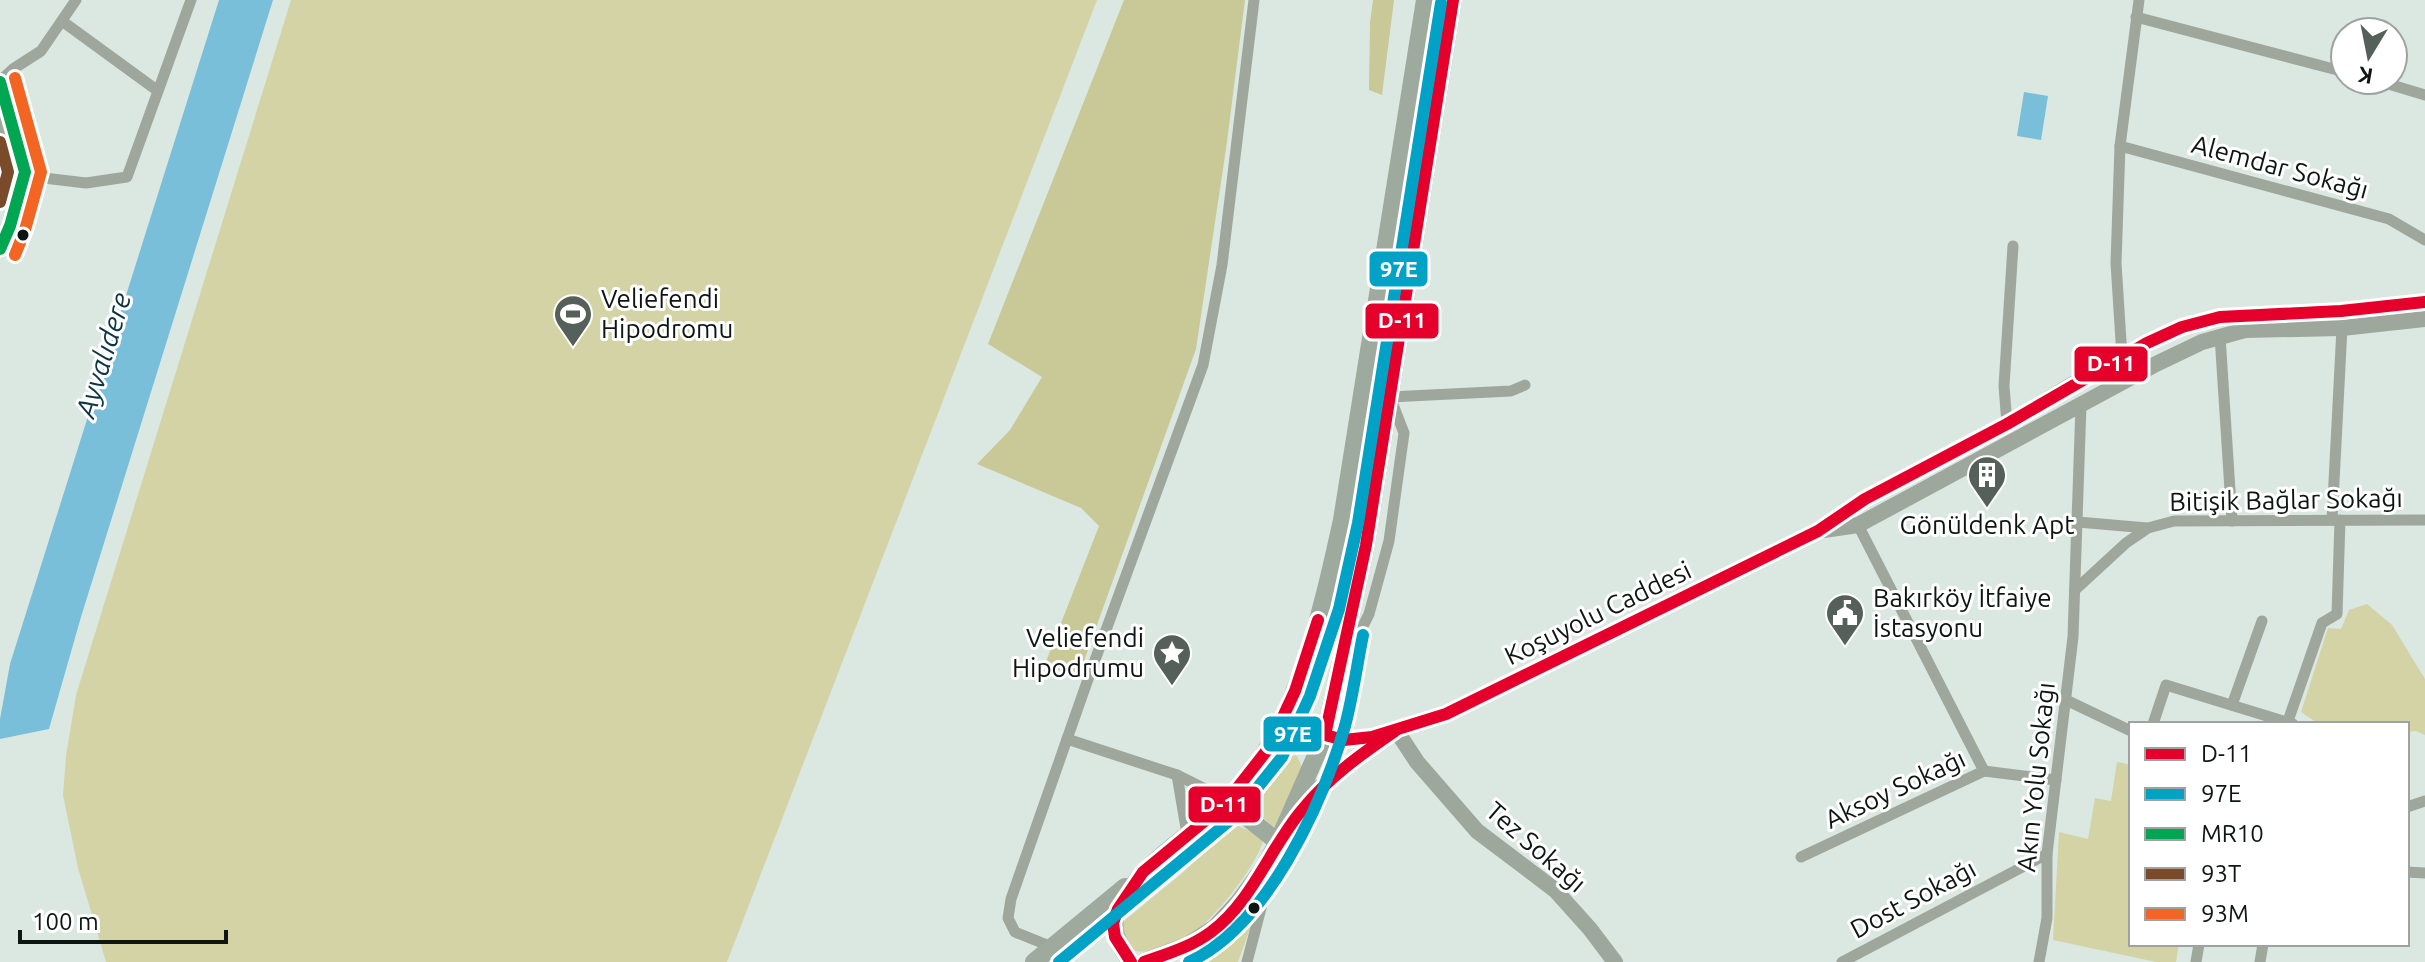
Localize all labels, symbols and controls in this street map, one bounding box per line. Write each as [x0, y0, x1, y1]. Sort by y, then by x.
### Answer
north arrow [2329, 16, 2409, 96]
text: K [2356, 63, 2375, 90]
street label: Alemdar Sokağı [2189, 129, 2372, 204]
unlabelled marker [15, 227, 31, 243]
line badge: 97E [1368, 250, 1429, 288]
text: 97E [1380, 256, 1418, 281]
place label: Veliefendi Hipodromu [601, 284, 733, 343]
water label: Ayvalıdere [68, 289, 136, 423]
sports icon: Veliefendi Hipodromu [552, 293, 594, 348]
line badge: D-11 [1364, 302, 1440, 340]
text: D-11 [1378, 307, 1426, 332]
line badge: D-11 [2073, 345, 2149, 383]
text: D-11 [2087, 350, 2135, 375]
building icon: Gönüldenk Apt [1966, 454, 2008, 509]
street label: Bitişik Bağlar Sokağı [2169, 483, 2403, 516]
place label: Gönüldenk Apt [1900, 510, 2074, 539]
street label: Koşuyolu Caddesi [1500, 555, 1696, 670]
place label: Bakırköy İtfaiye İstasyonu [1873, 583, 2052, 642]
public building icon: Bakırköy İtfaiye İstasyonu [1824, 592, 1866, 647]
place label: Veliefendi Hipodrumu [1012, 623, 1144, 682]
place icon: Veliefendi Hipodrumu [1151, 632, 1193, 687]
street label: Akın Yolu Sokağı [2011, 681, 2060, 873]
line badge: 97E [1262, 715, 1323, 753]
text: 97E [1274, 721, 1312, 746]
legend [2129, 722, 2409, 946]
text: D-11 [2201, 740, 2252, 767]
street label: Aksoy Sokağı [1820, 743, 1970, 834]
text: 97E [2201, 780, 2242, 807]
line badge: D-11 [1187, 785, 1262, 824]
text: D-11 [1200, 791, 1248, 816]
street label: Tez Sokağı [1481, 796, 1592, 898]
text: MR10 [2201, 820, 2264, 847]
street label: Dost Sokağı [1845, 853, 1980, 944]
text: 93T [2201, 860, 2241, 887]
scale bar [20, 894, 226, 944]
unlabelled marker [1246, 900, 1262, 916]
text: 93M [2201, 900, 2249, 927]
text: 100 m [32, 908, 99, 935]

